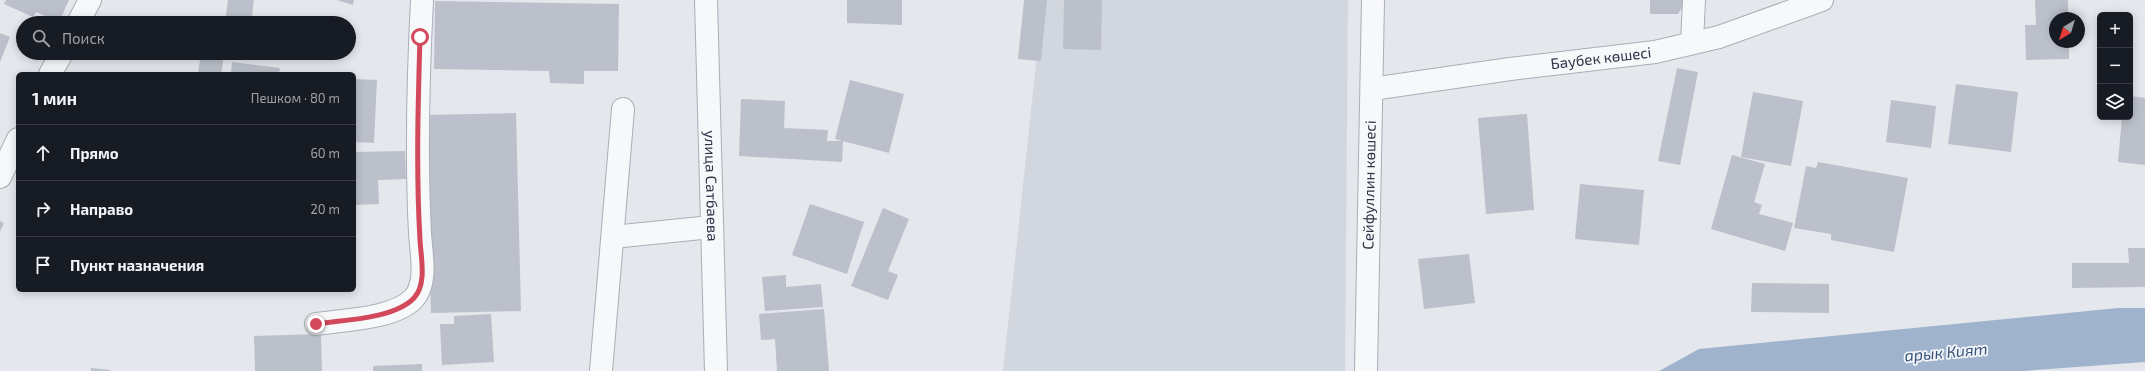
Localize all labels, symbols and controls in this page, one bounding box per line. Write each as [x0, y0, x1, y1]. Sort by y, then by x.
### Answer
north arrow [2049, 12, 2085, 48]
map controls [2097, 12, 2133, 120]
button: + [2097, 12, 2133, 48]
search box [16, 16, 356, 60]
icon: search [30, 27, 52, 49]
route start [411, 28, 429, 46]
text: Поиск [62, 29, 105, 47]
street label: Баубек көшесі [1549, 43, 1652, 72]
button: − [2097, 48, 2133, 84]
button: layers [2097, 84, 2133, 120]
text: 1 мин [32, 88, 77, 108]
text: Пешком · 80 m [251, 90, 340, 106]
street label: Сейфуллин көшесі [1358, 120, 1379, 250]
street label: улица Сатбаева [701, 130, 723, 242]
icon: ahead [32, 142, 54, 164]
text: Прямо [70, 144, 119, 162]
text: 60 m [310, 145, 340, 161]
icon: right [32, 198, 54, 220]
text: Направо [70, 200, 133, 218]
text: 20 m [311, 201, 340, 217]
icon: arrive [32, 254, 54, 276]
text: Пункт назначения [70, 256, 204, 274]
route end [307, 315, 325, 333]
water label: арык Кият [1904, 338, 1988, 365]

